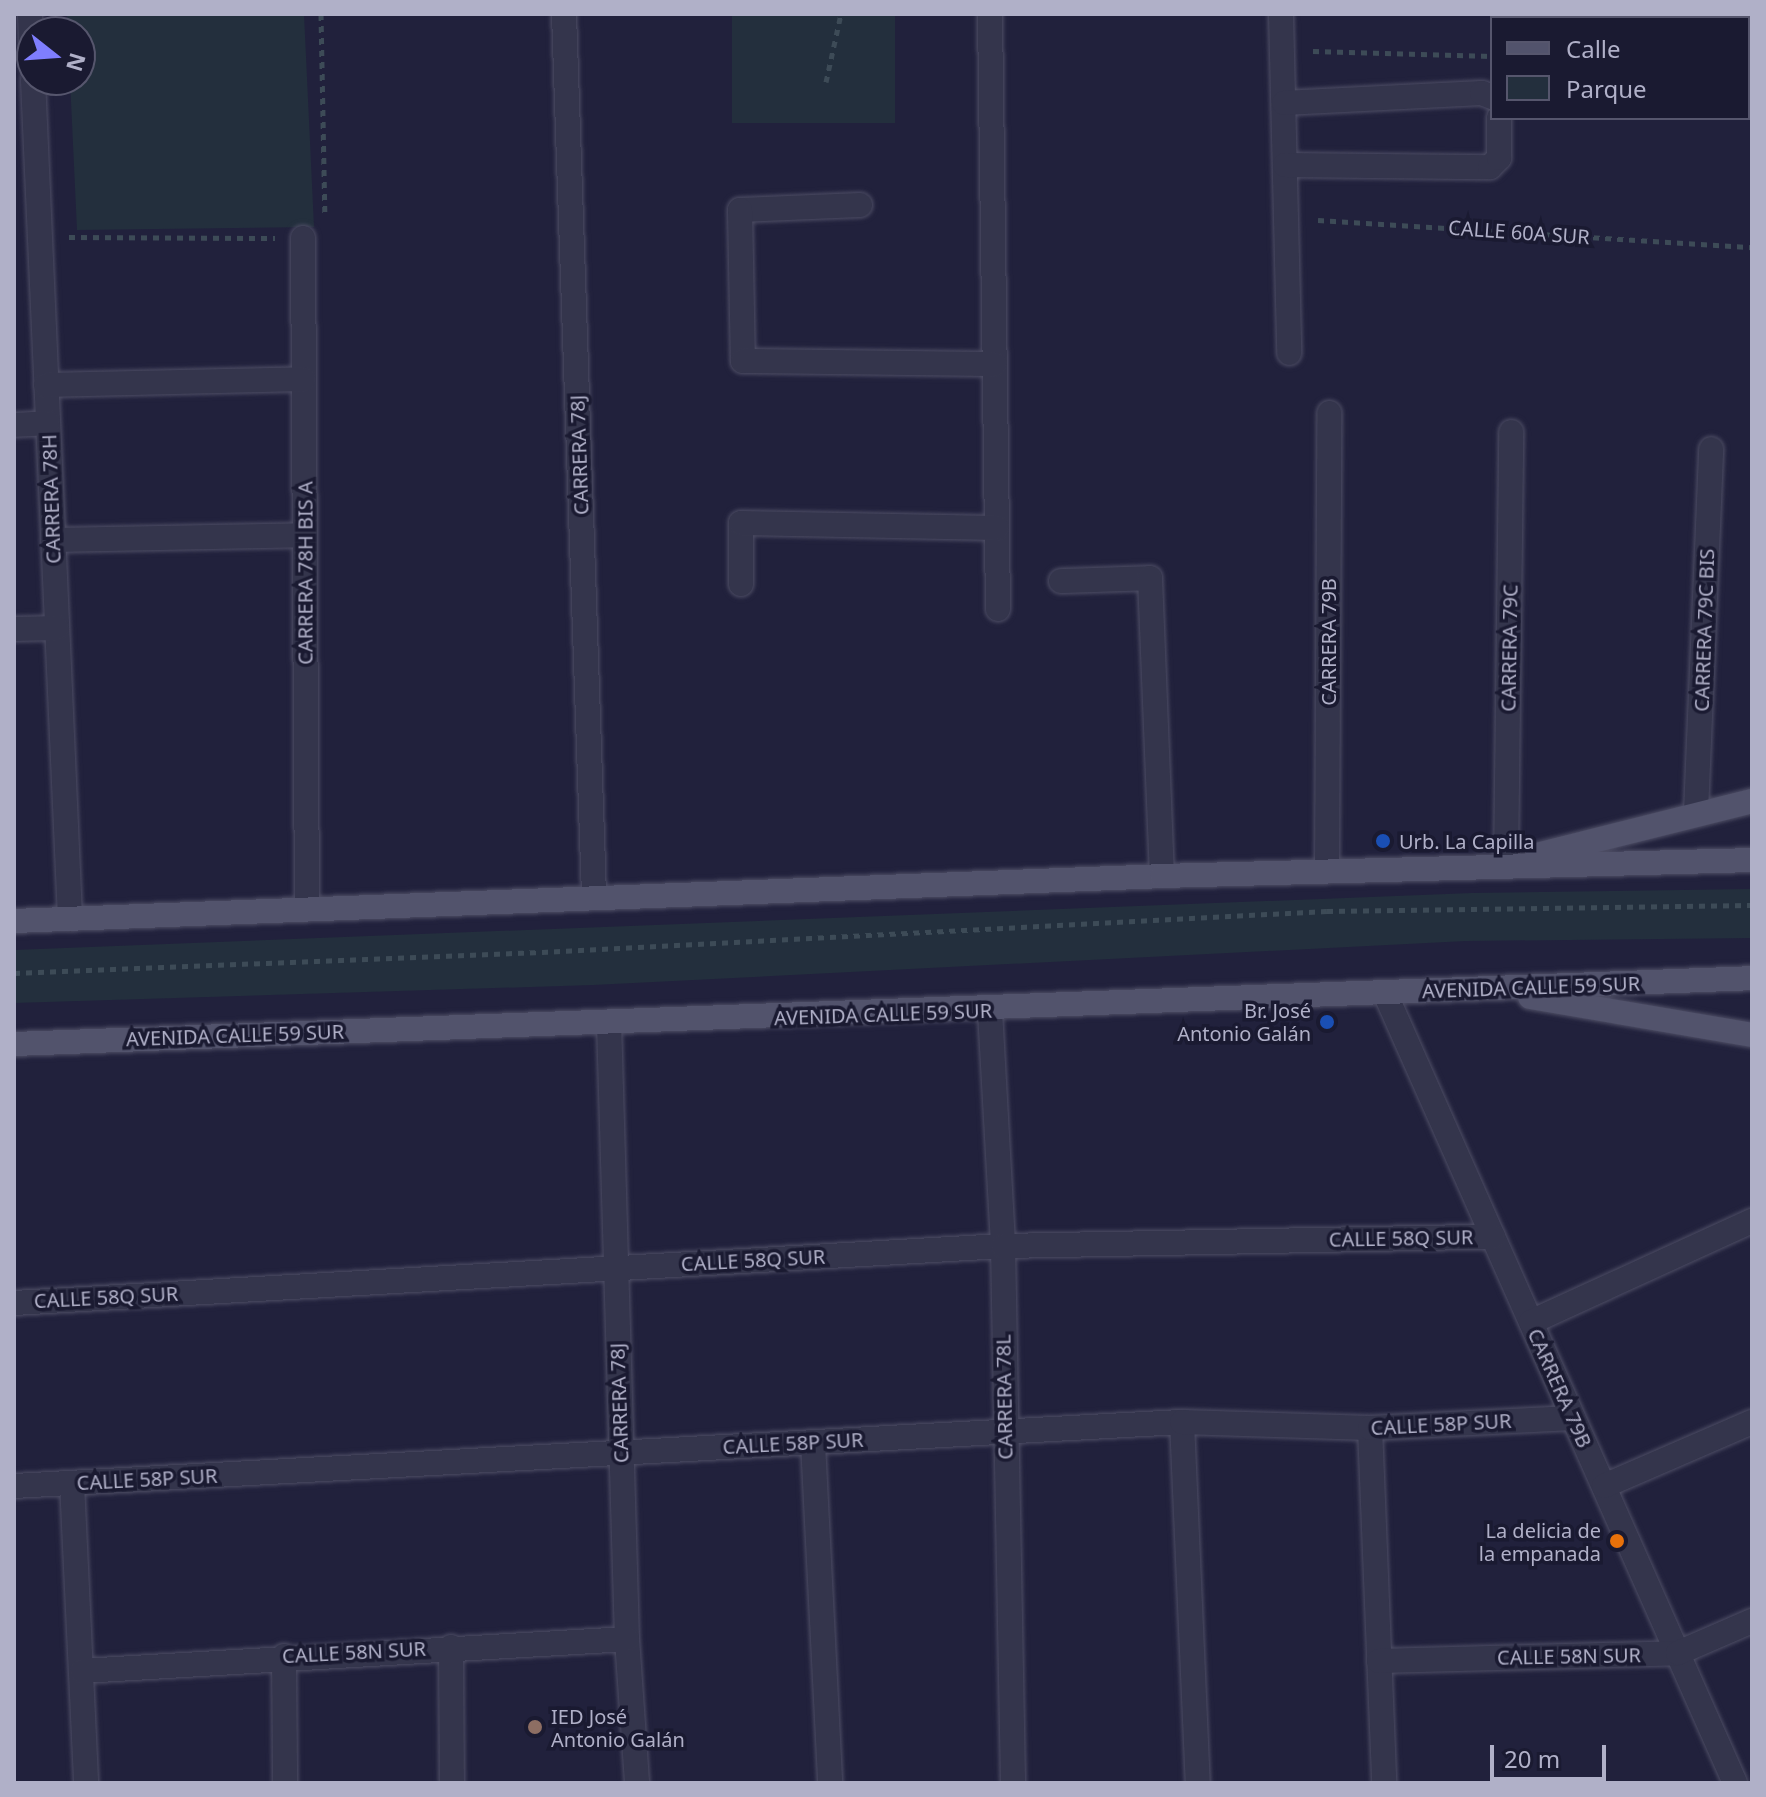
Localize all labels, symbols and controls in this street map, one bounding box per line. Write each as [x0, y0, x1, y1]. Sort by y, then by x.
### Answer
north arrow [16, 16, 96, 96]
legend [1490, 16, 1750, 120]
text: Calle [1566, 32, 1621, 65]
text: N [60, 49, 94, 75]
text: Parque [1566, 72, 1647, 105]
street label: CALLE 60A SUR [1448, 215, 1590, 249]
street label: CARRERA 78J [565, 395, 593, 515]
street label: CARRERA 78H [37, 434, 65, 564]
street label: CARRERA 78H BIS A [293, 481, 317, 665]
street label: CARRERA 79C BIS [1689, 548, 1719, 712]
street label: CARRERA 79B [1316, 578, 1340, 706]
street label: CARRERA 79C [1496, 584, 1522, 712]
place label: Urb. La Capilla [1399, 829, 1534, 853]
marker: Urb. La Capilla [1374, 832, 1392, 850]
street label: AVENIDA CALLE 59 SUR [1422, 971, 1640, 1003]
street label: AVENIDA CALLE 59 SUR [774, 998, 992, 1030]
place label: Br. José Antonio Galán [1177, 998, 1311, 1045]
marker: Br. José Antonio Galán [1318, 1013, 1336, 1031]
street label: AVENIDA CALLE 59 SUR [126, 1019, 344, 1051]
street label: CALLE 58Q SUR [1329, 1225, 1473, 1251]
street label: CALLE 58Q SUR [680, 1244, 826, 1276]
street label: CALLE 58Q SUR [33, 1281, 179, 1313]
street label: CARRERA 79B [1523, 1325, 1597, 1451]
street label: CARRERA 78L [991, 1334, 1017, 1460]
street label: CARRERA 78J [605, 1343, 633, 1463]
street label: CALLE 58P SUR [1370, 1408, 1512, 1440]
street label: CALLE 58P SUR [722, 1427, 864, 1459]
street label: CALLE 58P SUR [76, 1463, 218, 1495]
place label: La delicia de la empanada [1479, 1518, 1601, 1565]
marker: La delicia de la empanada [1608, 1532, 1626, 1550]
street label: CALLE 58N SUR [281, 1636, 427, 1668]
street label: CALLE 58N SUR [1497, 1643, 1641, 1669]
place label: IED José Antonio Galán [551, 1704, 685, 1751]
marker: IED José Antonio Galán [526, 1718, 544, 1736]
scale bar [1494, 1729, 1610, 1779]
text: 20 m [1504, 1742, 1560, 1775]

